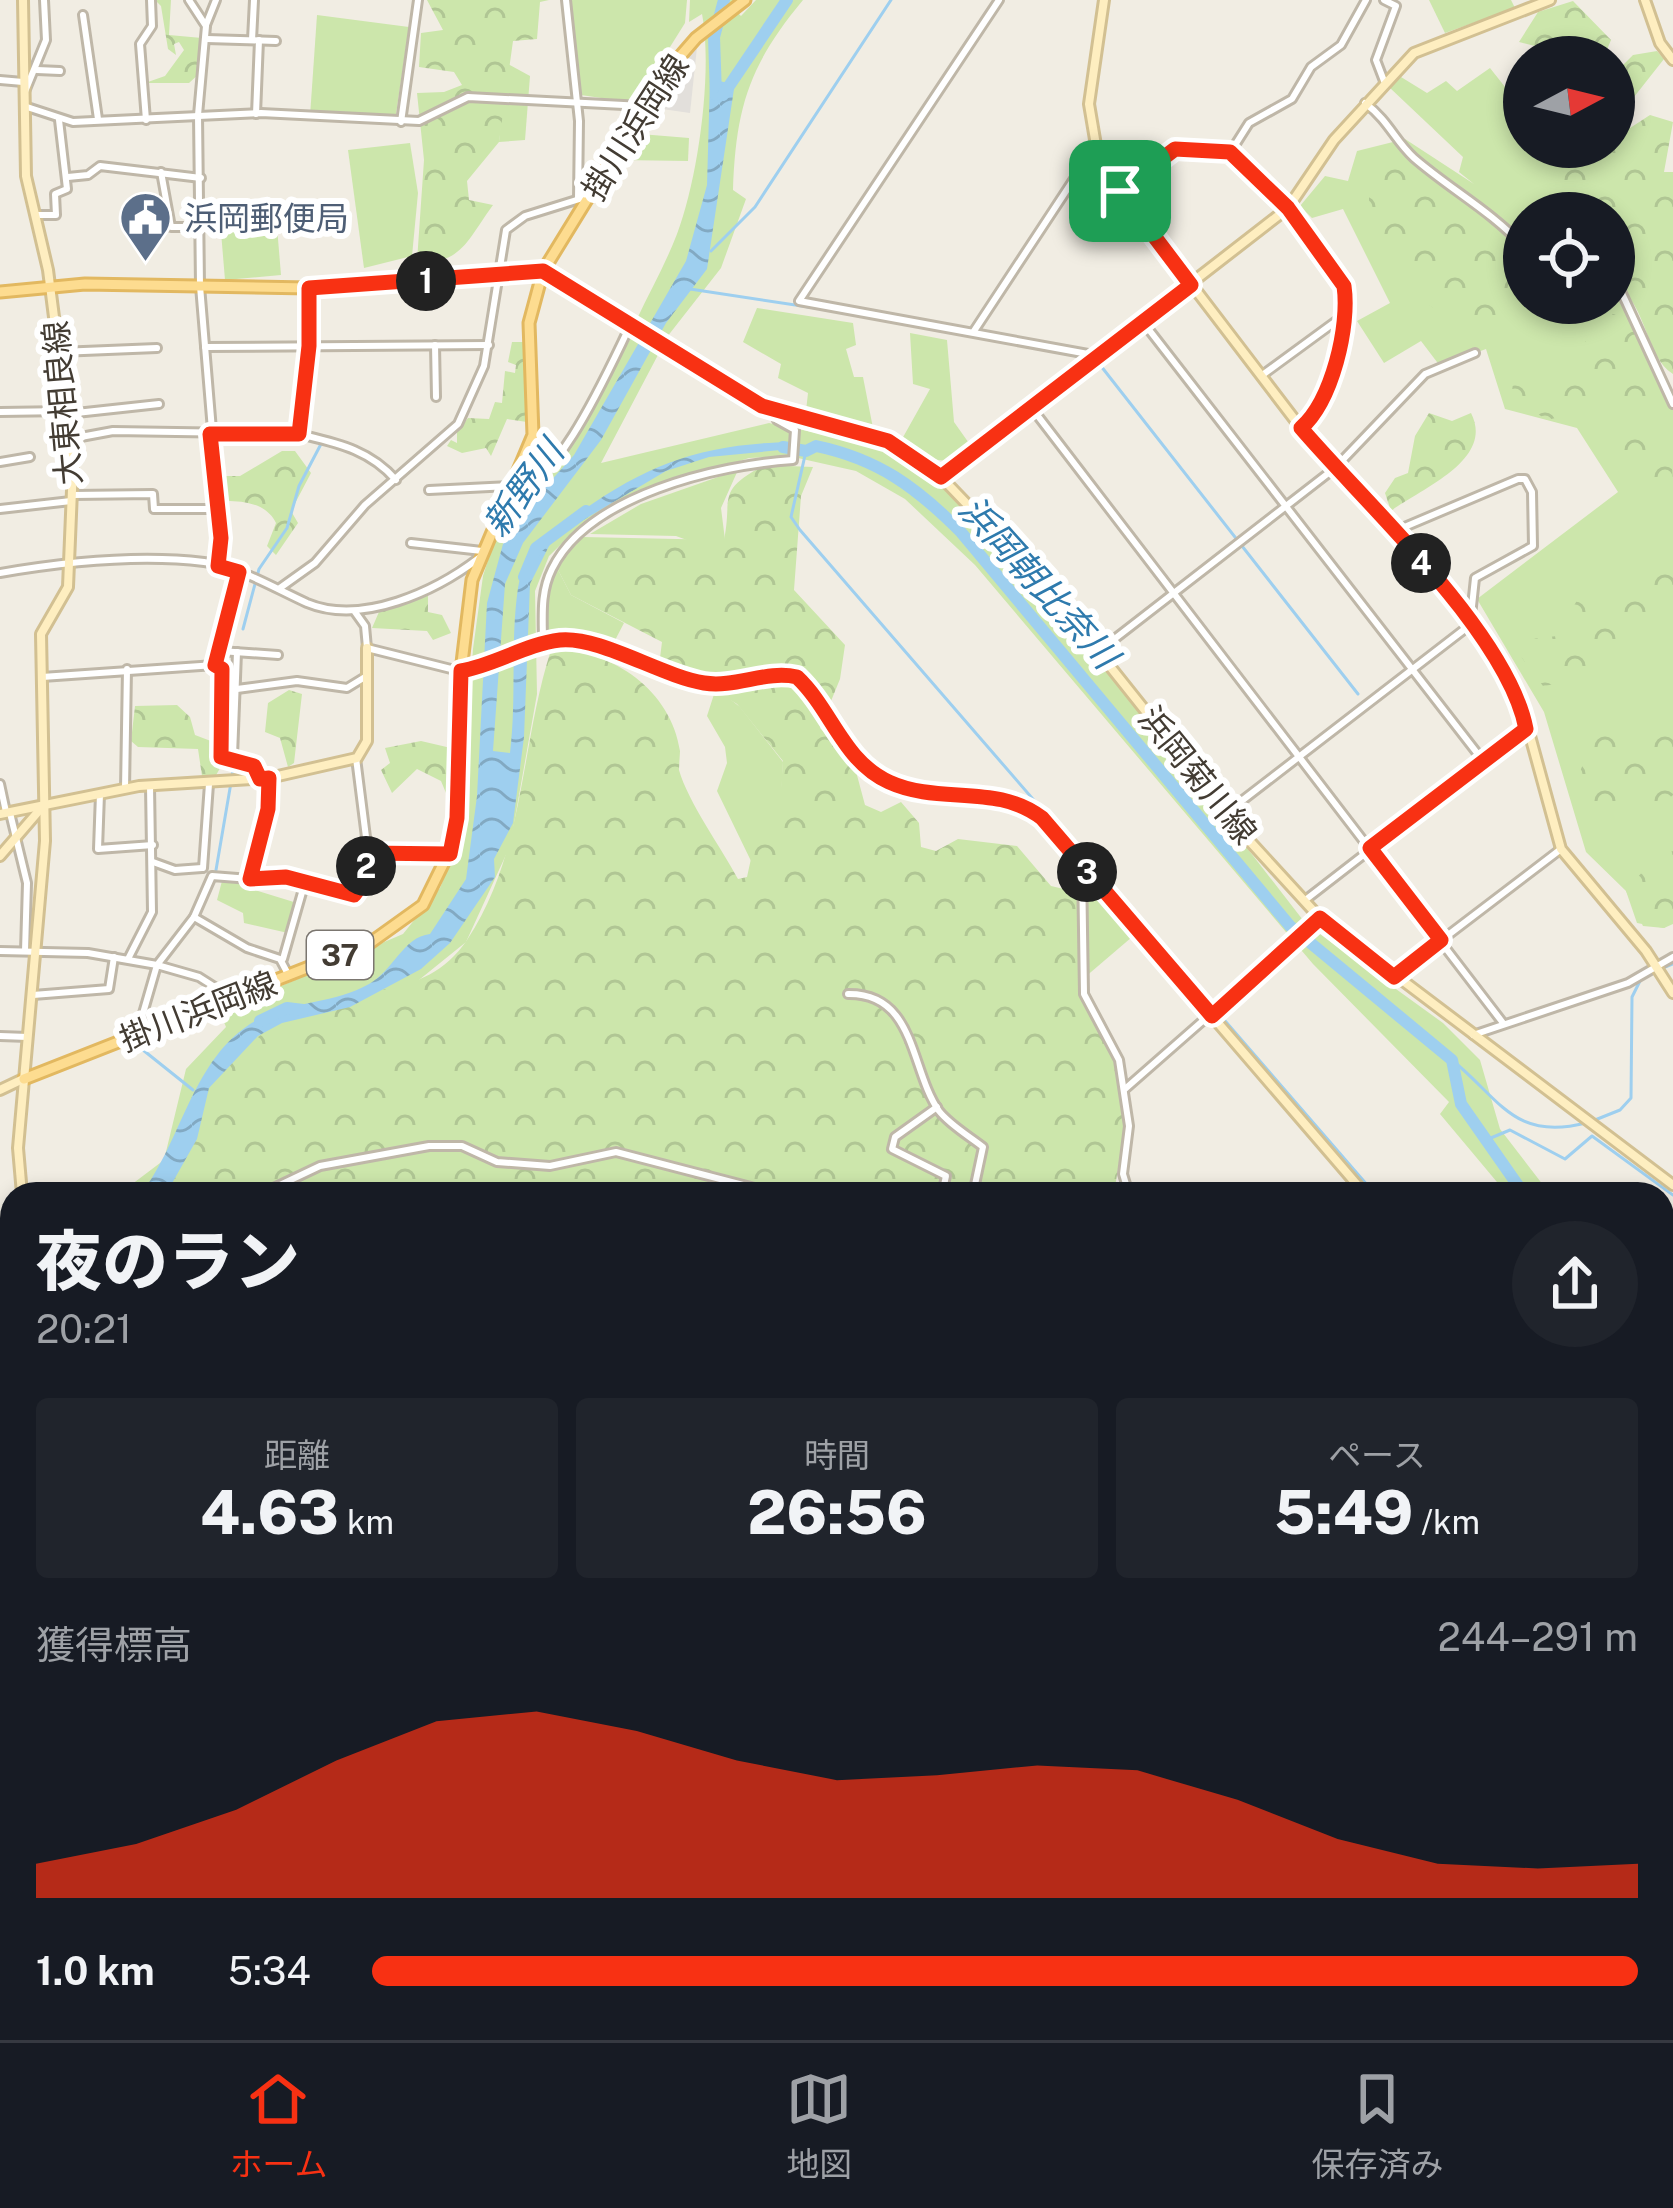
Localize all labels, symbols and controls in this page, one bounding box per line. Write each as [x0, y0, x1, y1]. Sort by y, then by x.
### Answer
north arrow [1503, 36, 1635, 168]
map controls [1503, 36, 1635, 324]
street label: 掛川浜岡線 [574, 47, 696, 207]
pin [1069, 140, 1171, 242]
icon: arrive [1087, 158, 1153, 224]
public building icon: 浜岡郵便局 [117, 190, 173, 264]
button: locate [1503, 192, 1635, 324]
place label: 浜岡郵便局 [184, 199, 349, 237]
pin: 1 [396, 251, 456, 311]
text: 1 [419, 262, 433, 300]
street label: 大東相良線 [36, 319, 88, 487]
water label: 新野川 [474, 429, 574, 544]
water label: 浜岡朝比奈川 [951, 488, 1130, 679]
pin: 4 [1391, 533, 1451, 593]
text: 4 [1410, 544, 1432, 582]
street label: 浜岡菊川線 [1131, 699, 1265, 851]
pin: 2 [336, 836, 396, 896]
pin: 3 [1057, 842, 1117, 902]
text: 2 [356, 847, 376, 885]
text: 3 [1076, 853, 1098, 891]
road number: 37 [307, 931, 373, 979]
street label: 掛川浜岡線 [114, 964, 282, 1058]
button: share [1512, 1221, 1638, 1347]
text: 夜のラン [36, 1222, 300, 1300]
text: 20:21 [36, 1306, 132, 1352]
text: 距離 [264, 1436, 330, 1474]
text: 時間 [804, 1436, 870, 1474]
text: ペース [1328, 1436, 1426, 1474]
text: 4.63 [200, 1477, 339, 1548]
text: 26:56 [747, 1477, 927, 1548]
text: 5:49 [1274, 1477, 1413, 1548]
text: km [339, 1503, 394, 1541]
text: /km [1413, 1503, 1480, 1541]
text: 244–291 m [1437, 1614, 1638, 1660]
text: 獲得標高 [36, 1622, 192, 1668]
text: 1.0 km [36, 1948, 155, 1994]
text: 5:34 [228, 1948, 311, 1994]
tab: ホーム [229, 2066, 328, 2186]
tab: 地図 [786, 2066, 852, 2186]
tab: 保存済み [1311, 2066, 1443, 2186]

